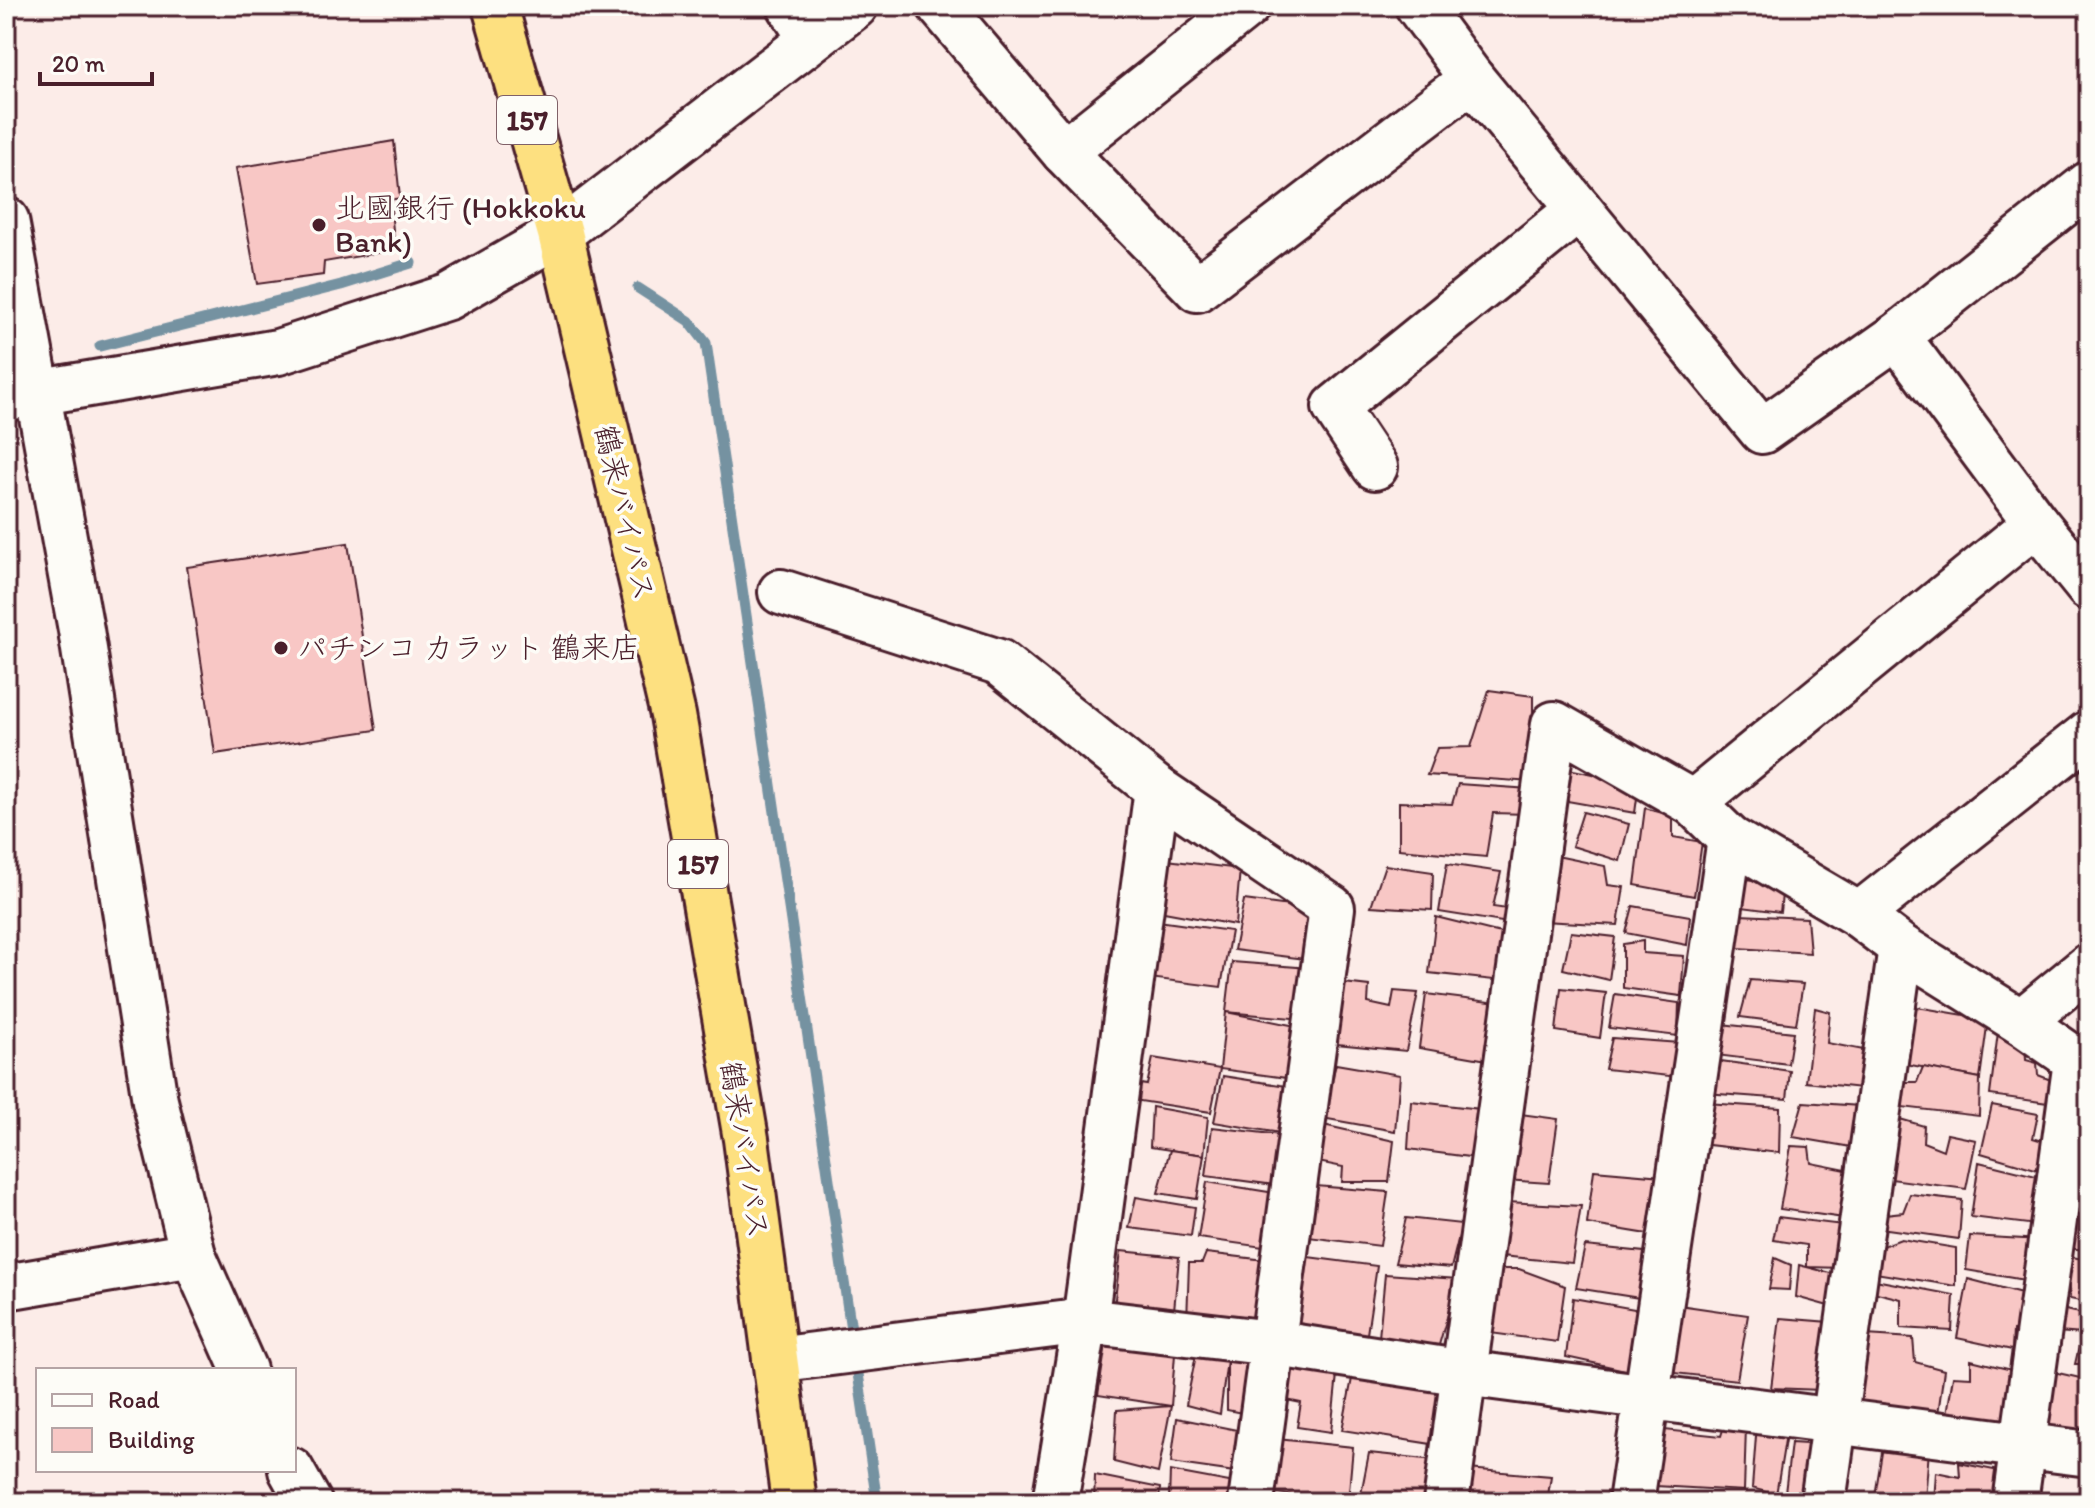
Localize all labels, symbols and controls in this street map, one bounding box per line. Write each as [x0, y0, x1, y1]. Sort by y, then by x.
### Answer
scale bar [40, 36, 152, 86]
text: 20 m [52, 49, 105, 78]
road number: 157 [497, 96, 557, 144]
place label: 北國銀行 (Hokkoku Bank) [335, 189, 586, 260]
marker: 北國銀行 (Hokkoku Bank) [310, 216, 328, 234]
street label: 鶴来バイパス [587, 421, 664, 604]
place label: パチンコ カラット 鶴来店 [297, 629, 641, 666]
marker: パチンコ カラット 鶴来店 [272, 639, 290, 657]
road number: 157 [668, 840, 728, 888]
street label: 鶴来バイパス [713, 1058, 778, 1241]
legend [36, 1368, 296, 1472]
text: Road [108, 1385, 160, 1414]
text: Building [108, 1425, 195, 1454]

